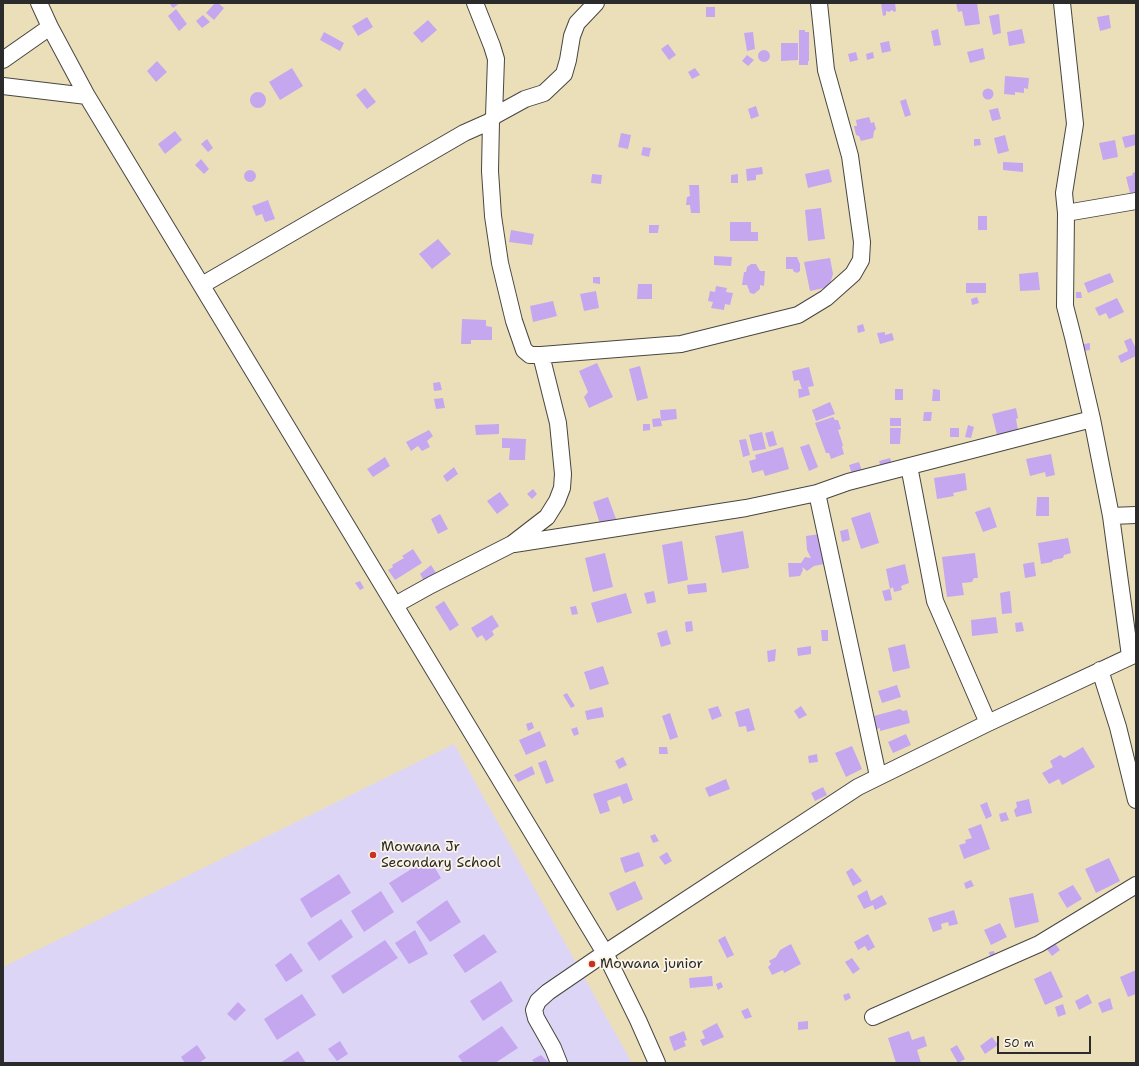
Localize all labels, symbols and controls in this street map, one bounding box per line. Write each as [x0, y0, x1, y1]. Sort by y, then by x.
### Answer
place label: Mowana Jr Secondary School [381, 839, 501, 872]
marker: Mowana Jr Secondary School [368, 850, 378, 860]
place label: Mowana junior [600, 956, 703, 972]
marker: Mowana junior [587, 959, 597, 969]
scale bar [999, 1028, 1093, 1054]
text: 50 m [1004, 1035, 1034, 1051]

